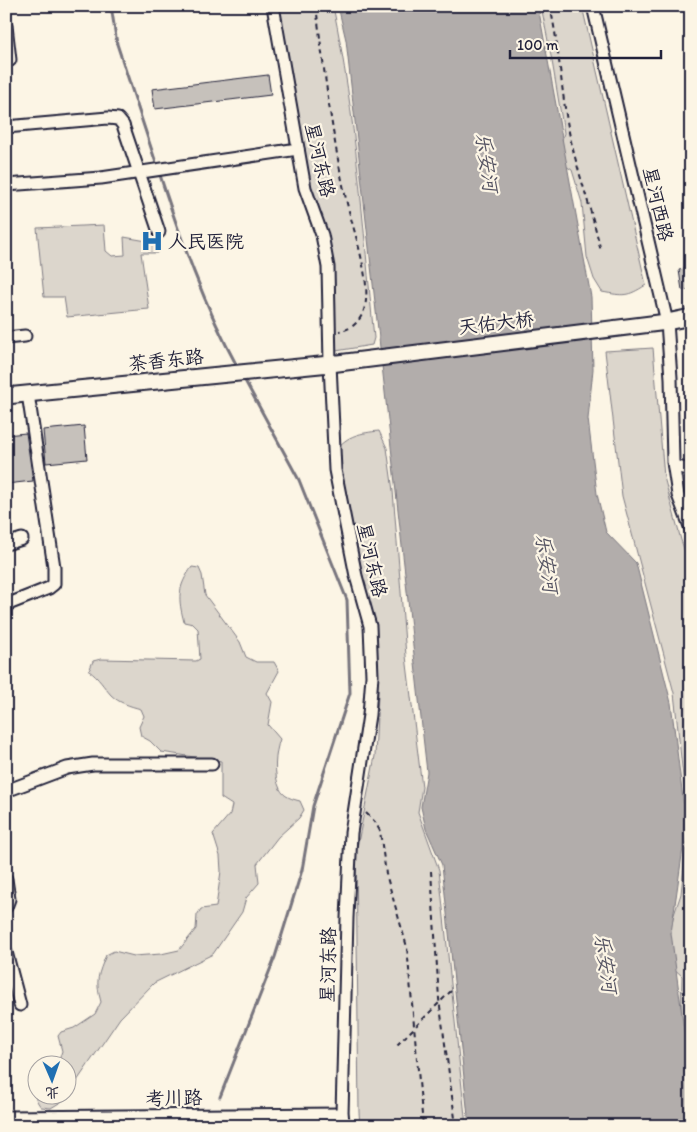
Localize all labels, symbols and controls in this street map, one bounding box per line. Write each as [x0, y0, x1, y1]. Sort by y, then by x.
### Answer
scale bar [510, 28, 661, 60]
text: 100 m [517, 36, 559, 54]
street label: 星河东路 [300, 120, 340, 200]
water label: 乐安河 [471, 131, 503, 196]
street label: 星河西路 [638, 164, 678, 244]
hospital icon: 人民医院 [139, 228, 165, 254]
place label: 人民医院 [168, 230, 244, 253]
street label: 天佑大桥 [457, 307, 535, 339]
street label: 茶香东路 [127, 345, 205, 375]
street label: 星河东路 [352, 520, 392, 600]
water label: 乐安河 [531, 532, 563, 597]
street label: 星河东路 [316, 927, 340, 1003]
water label: 乐安河 [590, 932, 622, 997]
north arrow [28, 1054, 78, 1104]
text: 北 [45, 1084, 60, 1101]
street label: 考川路 [145, 1086, 203, 1110]

